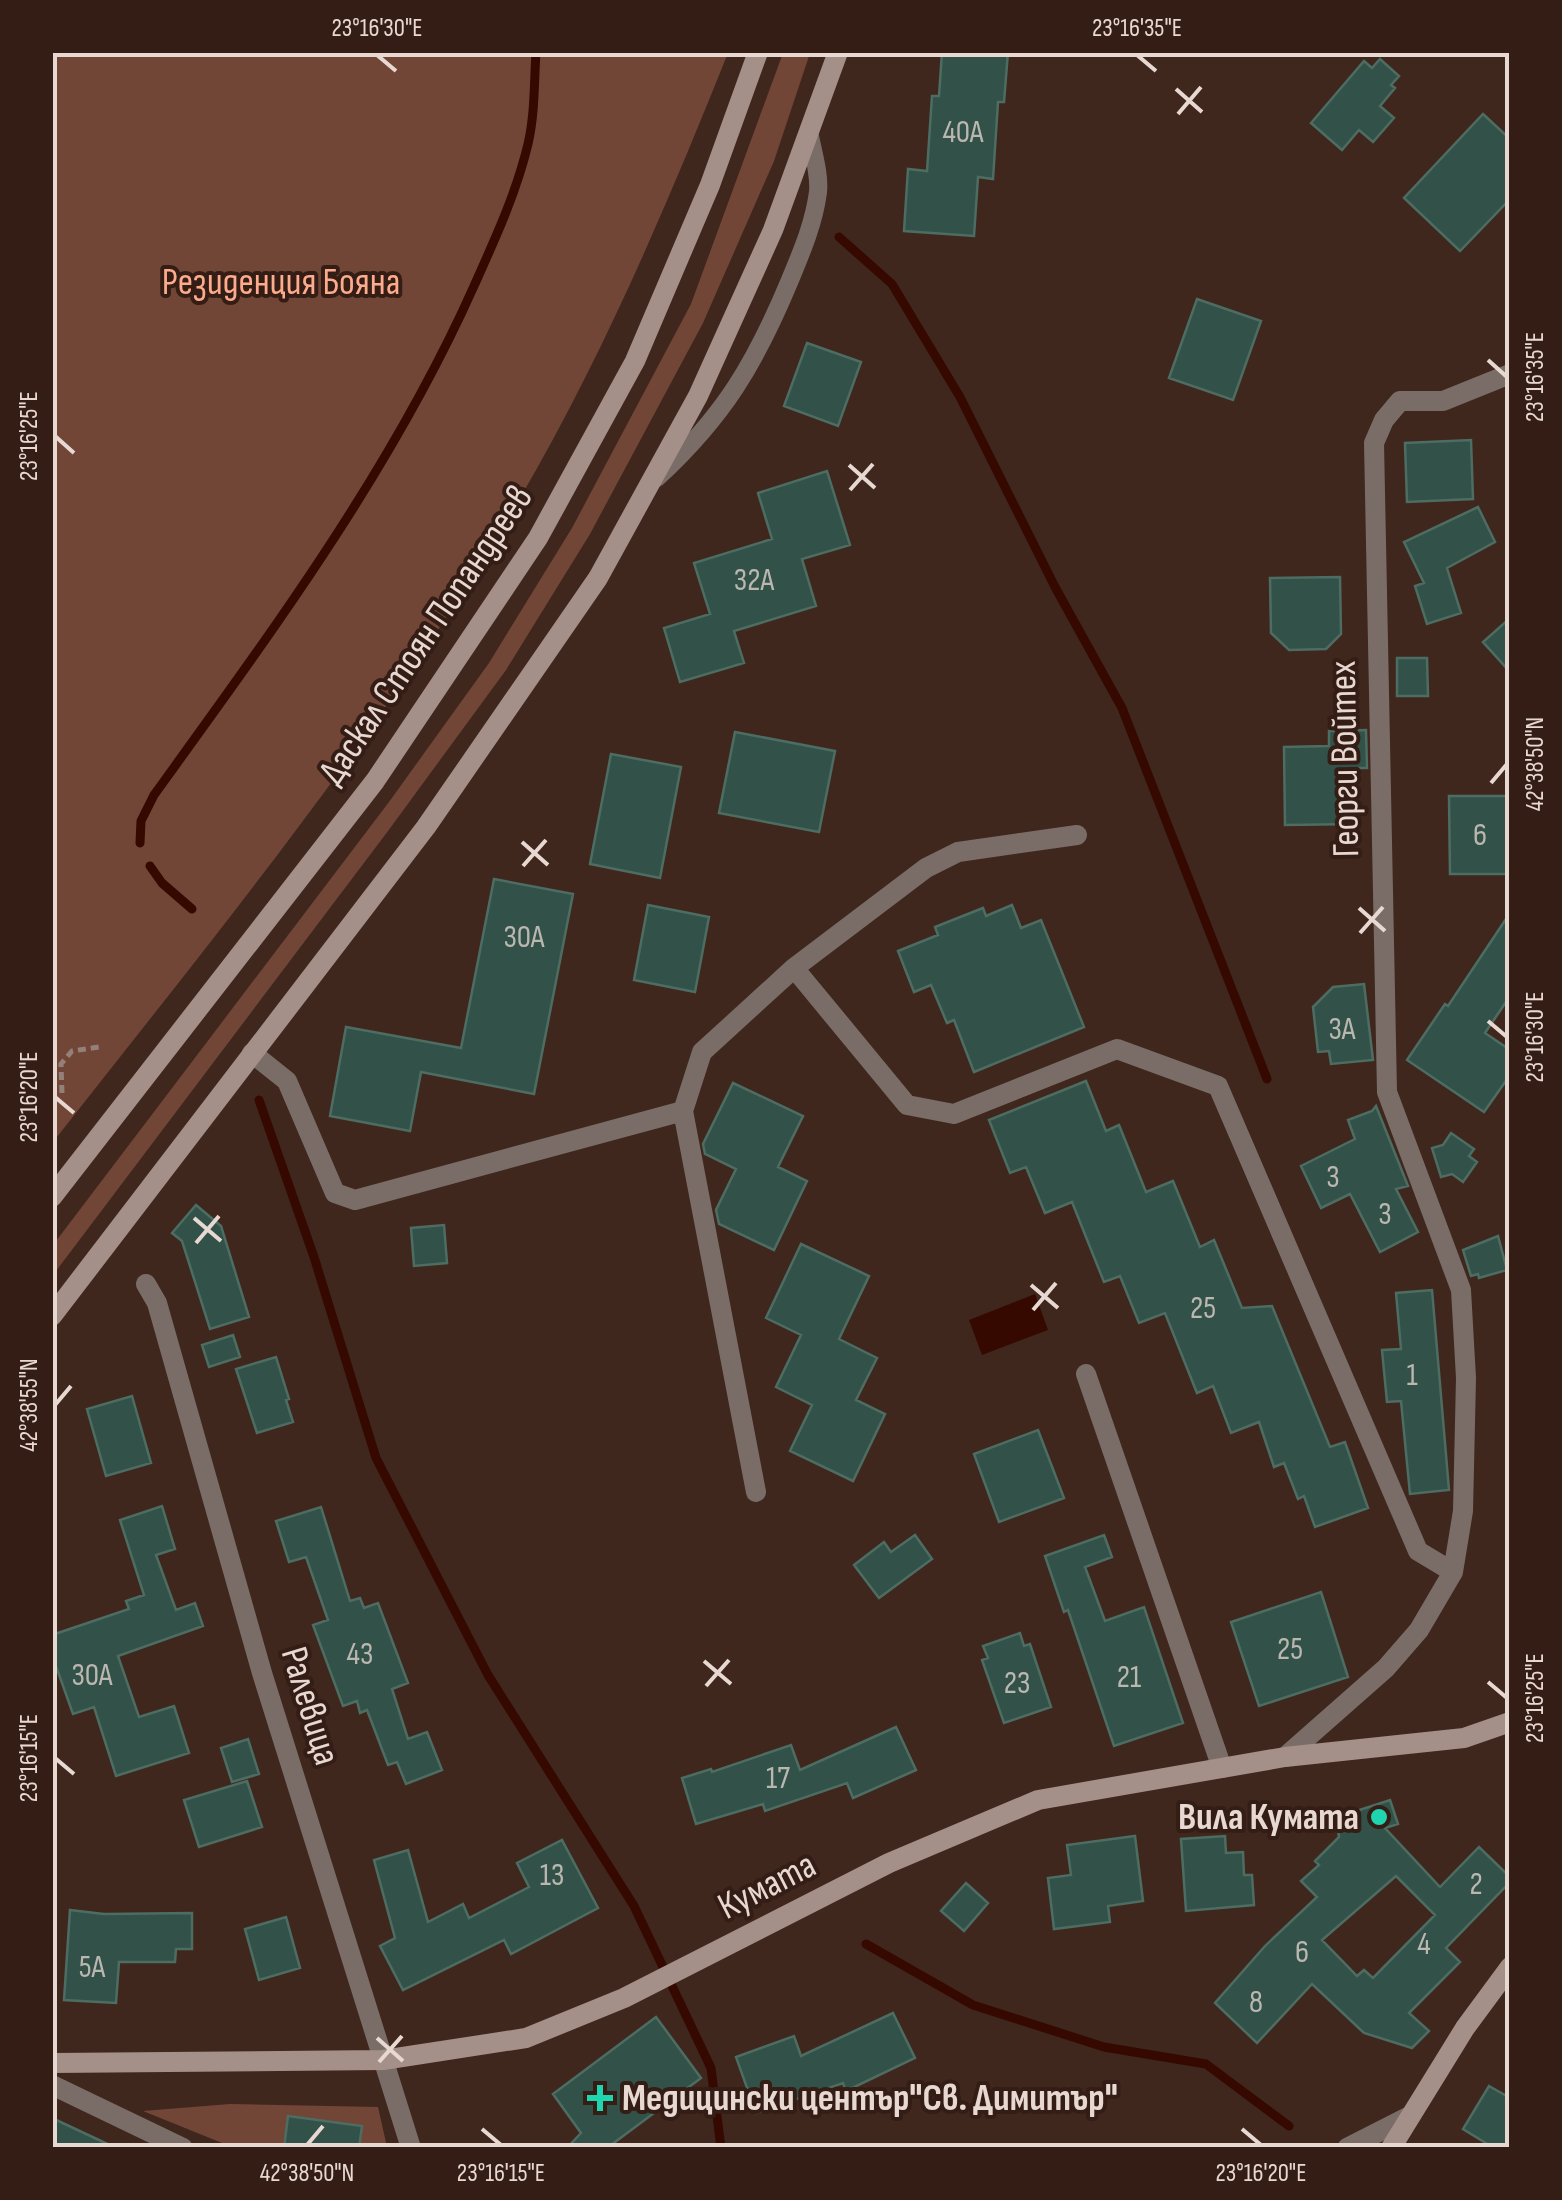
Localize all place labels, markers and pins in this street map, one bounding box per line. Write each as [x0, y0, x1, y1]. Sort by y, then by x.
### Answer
place label: Вила Кумата [1178, 1795, 1359, 1840]
marker: Вила Кумата [1368, 1806, 1390, 1828]
place label: Медицински център"Св. Димитър" [622, 2076, 1118, 2121]
marker: Медицински център"Св. Димитър" [587, 2085, 613, 2111]

